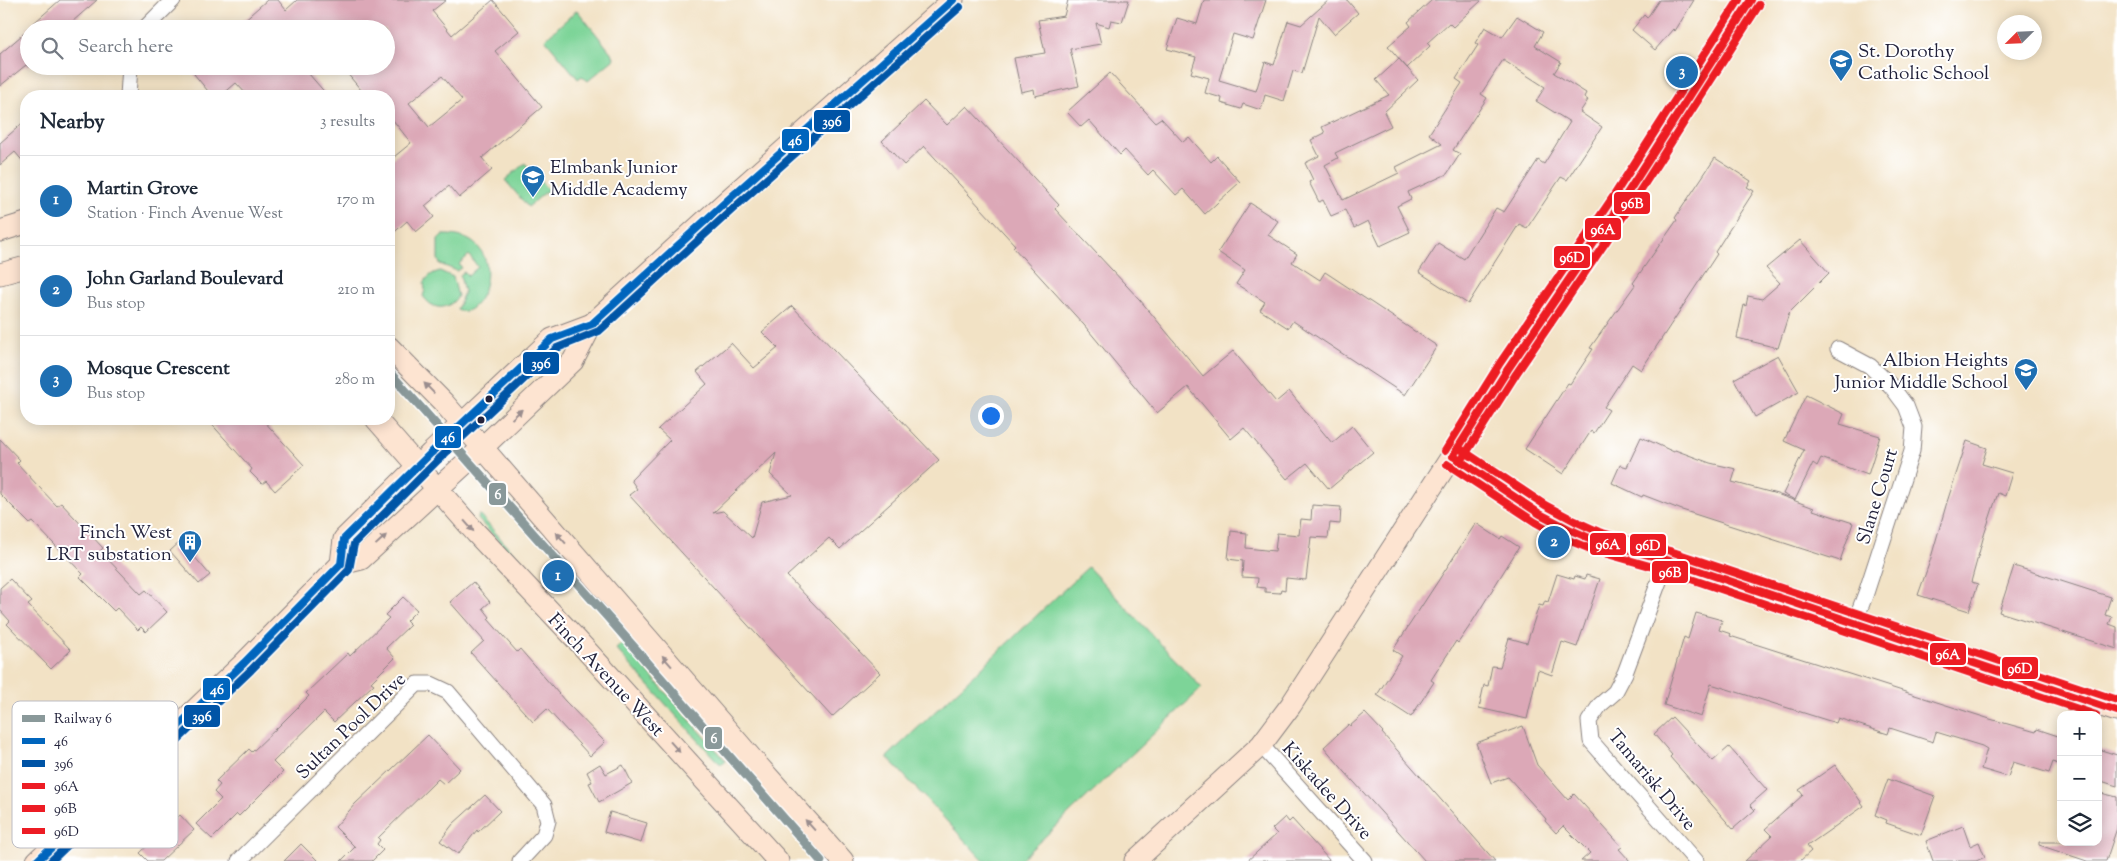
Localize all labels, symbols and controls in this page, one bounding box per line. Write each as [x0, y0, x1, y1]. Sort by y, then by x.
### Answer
north arrow [1997, 15, 2042, 60]
search box [20, 20, 395, 75]
icon: search [38, 34, 66, 62]
text: Search here [78, 34, 173, 61]
place label: St. Dorothy Catholic School [1858, 39, 1989, 88]
school or university icon: St. Dorothy Catholic School [1828, 48, 1854, 82]
pin: 3 [1666, 53, 1698, 91]
text: Nearby [40, 108, 105, 138]
line badge: 396 [813, 109, 851, 133]
text: 3 results [320, 111, 375, 134]
text: 396 [822, 113, 842, 133]
line badge: 46 [781, 128, 810, 152]
text: 46 [787, 132, 802, 152]
place label: Elmbank Junior Middle Academy [550, 155, 688, 204]
school or university icon: Elmbank Junior Middle Academy [520, 164, 546, 198]
text: Martin Grove [87, 176, 198, 203]
text: 1 [53, 189, 59, 212]
text: 170 m [337, 189, 375, 212]
line badge: 96B [1613, 191, 1651, 215]
text: 96B [1621, 195, 1643, 215]
text: Station · Finch Avenue West [87, 203, 283, 226]
line badge: 96A [1584, 217, 1622, 241]
text: 96A [1591, 221, 1616, 241]
line badge: 96D [1553, 245, 1591, 269]
text: 96D [1560, 249, 1584, 269]
text: John Garland Boulevard [87, 266, 283, 293]
text: 2 [52, 279, 60, 302]
text: 210 m [337, 279, 375, 302]
text: Bus stop [87, 293, 145, 316]
place label: Albion Heights Junior Middle School [1834, 348, 2008, 397]
line badge: 396 [522, 351, 560, 375]
text: 396 [531, 355, 551, 375]
text: Mosque Crescent [87, 356, 230, 383]
school or university icon: Albion Heights Junior Middle School [2013, 357, 2039, 391]
text: 3 [53, 369, 59, 392]
text: 280 m [334, 369, 375, 392]
one-way arrow [423, 382, 435, 394]
text: Bus stop [87, 383, 145, 406]
unlabelled marker [484, 394, 494, 404]
your location [978, 403, 1004, 429]
one-way arrow [510, 408, 522, 420]
unlabelled marker [476, 415, 486, 425]
line badge: 46 [434, 425, 462, 449]
text: 46 [440, 429, 455, 449]
street label: Slane Court [1851, 445, 1906, 548]
line badge: 6 [488, 482, 507, 506]
text: 6 [495, 486, 502, 506]
one-way arrow [464, 519, 475, 532]
place label: Finch West LRT substation [47, 520, 172, 569]
pin: 2 [1538, 523, 1570, 561]
building icon: Finch West LRT substation [177, 529, 203, 563]
one-way arrow [555, 532, 566, 545]
line badge: 96A [1589, 532, 1627, 556]
line badge: 96D [1629, 533, 1667, 557]
one-way arrow [375, 534, 387, 546]
text: 96A [1596, 536, 1621, 556]
text: 96D [1636, 537, 1660, 557]
pin: 1 [542, 557, 574, 595]
line badge: 96B [1651, 560, 1689, 584]
text: 96B [1659, 564, 1681, 584]
street label: Finch Avenue West [541, 608, 670, 744]
line badge: 96A [1929, 642, 1967, 666]
text: 96A [1936, 646, 1961, 666]
one-way arrow [661, 655, 672, 668]
line badge: 96D [2001, 656, 2039, 680]
text: 96D [2008, 660, 2032, 680]
street label: Sultan Pool Drive [291, 667, 413, 786]
line badge: 46 [202, 677, 231, 701]
text: 46 [209, 681, 224, 701]
legend [12, 701, 178, 848]
line badge: 396 [183, 704, 221, 728]
text: 396 [192, 708, 212, 728]
text: Railway 6 [54, 710, 112, 730]
map controls [2057, 711, 2102, 846]
button: + [2057, 711, 2102, 756]
street label: Tamarisk Drive [1601, 724, 1702, 837]
line badge: 6 [704, 726, 723, 750]
text: 6 [711, 730, 718, 750]
text: 46 [54, 733, 68, 753]
street label: Kiskadee Drive [1275, 737, 1378, 847]
one-way arrow [669, 741, 681, 753]
text: 396 [54, 755, 73, 775]
button: − [2057, 756, 2102, 801]
text: 96A [54, 778, 79, 798]
text: 96B [54, 800, 77, 820]
button: layers [2057, 801, 2102, 846]
one-way arrow [804, 819, 816, 831]
text: 96D [54, 823, 79, 843]

